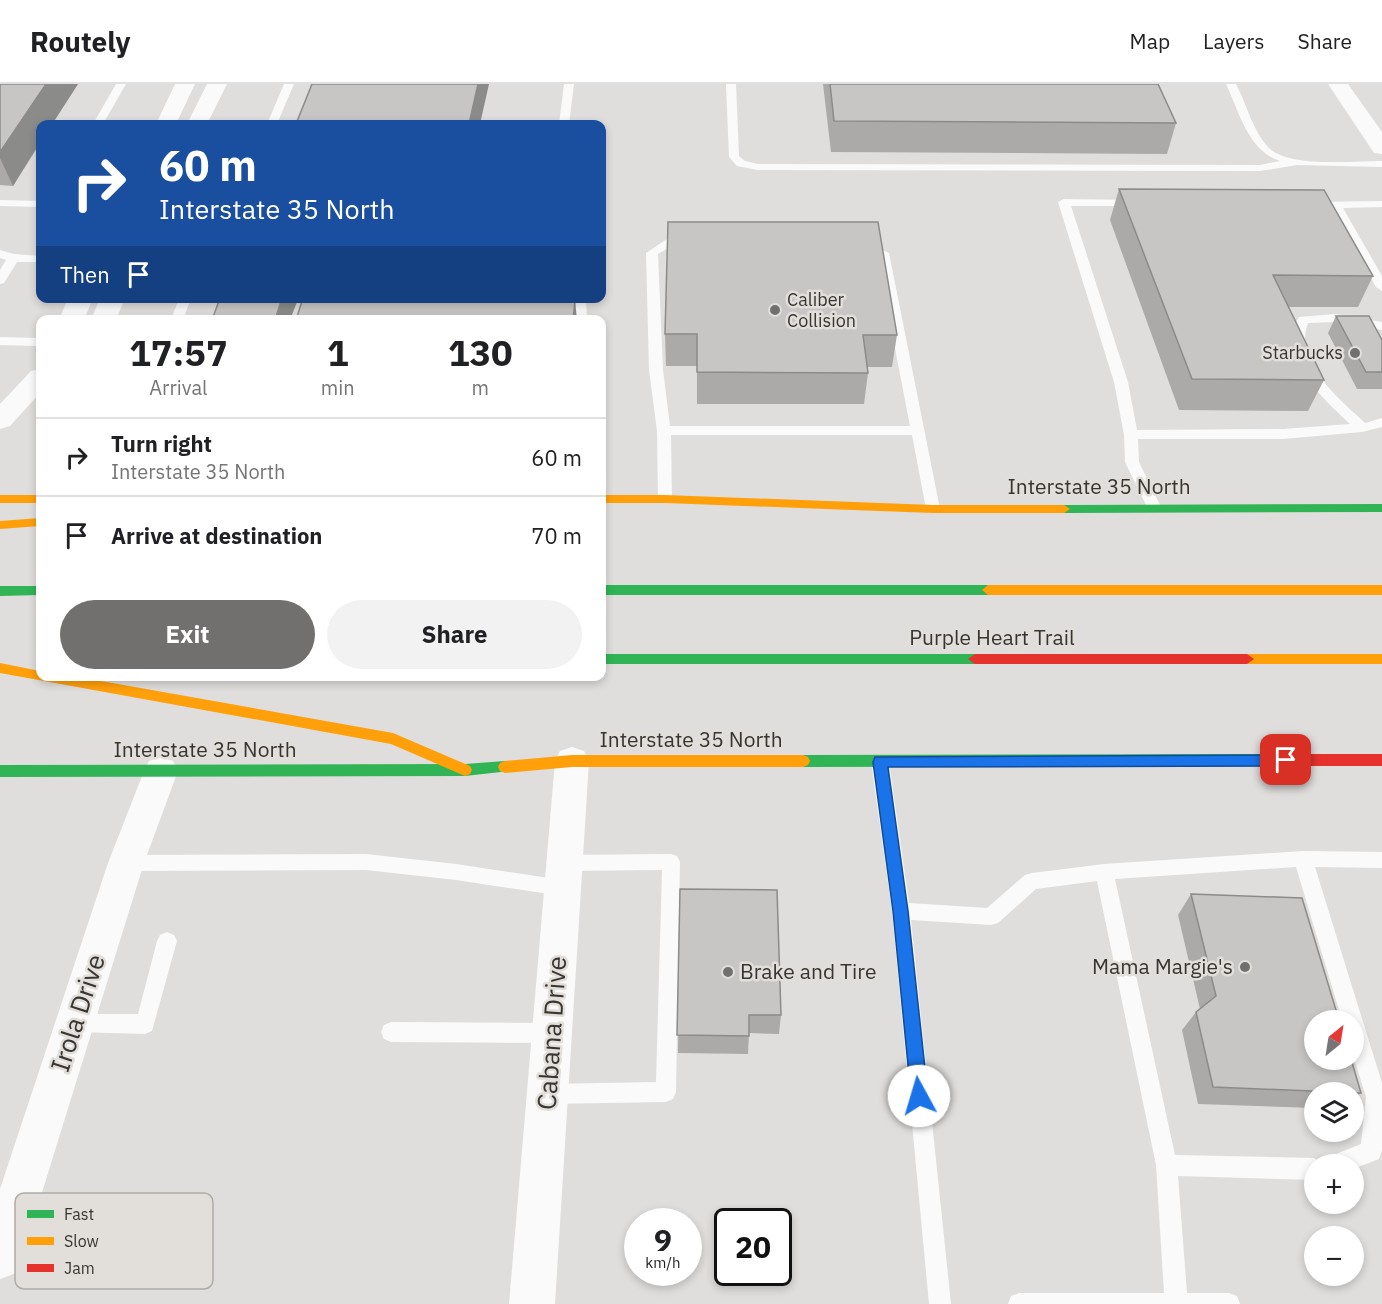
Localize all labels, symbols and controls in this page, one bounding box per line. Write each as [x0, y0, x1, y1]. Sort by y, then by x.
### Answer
text: Routely [30, 23, 131, 60]
text: Map [1130, 27, 1170, 55]
text: Layers [1203, 27, 1265, 55]
text: Share [1298, 27, 1352, 55]
text: 60 m [159, 138, 257, 193]
icon: right [60, 144, 138, 222]
text: Interstate 35 North [159, 191, 394, 226]
icon: arrive [122, 258, 155, 291]
text: Then [60, 260, 110, 289]
place label: Caliber Collision [787, 288, 856, 332]
marker: Caliber Collision [768, 303, 782, 317]
text: 17:57 [129, 329, 228, 376]
text: 1 [327, 329, 349, 376]
text: 130 [448, 329, 513, 376]
place label: Starbucks [1262, 341, 1343, 364]
marker: Starbucks [1348, 346, 1362, 360]
text: Arrival [149, 374, 208, 401]
text: min [321, 374, 355, 401]
text: m [472, 374, 489, 401]
text: Turn right [111, 429, 212, 458]
icon: right [60, 441, 93, 474]
text: 60 m [531, 443, 582, 472]
text: Interstate 35 North [111, 458, 285, 485]
street label: Interstate 35 North [1007, 472, 1191, 500]
icon: arrive [60, 519, 93, 552]
text: Arrive at destination [111, 521, 322, 550]
text: 70 m [531, 521, 582, 550]
button: Exit [60, 600, 315, 669]
button: Share [327, 600, 582, 669]
street label: Purple Heart Trail [909, 623, 1075, 651]
street label: Interstate 35 North [599, 725, 783, 753]
pin [1260, 734, 1311, 785]
street label: Interstate 35 North [113, 735, 297, 763]
icon: arrive [1269, 743, 1302, 776]
street label: Irola Drive [42, 950, 112, 1076]
place label: Mama Margie's [1092, 952, 1233, 980]
street label: Cabana Drive [529, 955, 573, 1111]
place label: Brake and Tire [740, 957, 876, 985]
marker: Mama Margie's [1238, 960, 1252, 974]
marker: Brake and Tire [721, 965, 735, 979]
north arrow [1304, 1010, 1364, 1070]
map controls [1304, 1010, 1364, 1286]
position arrow [887, 1064, 951, 1128]
button: layers [1304, 1082, 1364, 1142]
button: + [1304, 1154, 1364, 1214]
legend [15, 1193, 213, 1289]
text: Fast [64, 1204, 94, 1224]
speed limit sign: 20 [714, 1208, 792, 1286]
text: 9 [654, 1220, 672, 1259]
button: − [1304, 1226, 1364, 1286]
text: Slow [64, 1231, 99, 1251]
text: km/h [645, 1253, 681, 1272]
text: Jam [64, 1258, 95, 1278]

